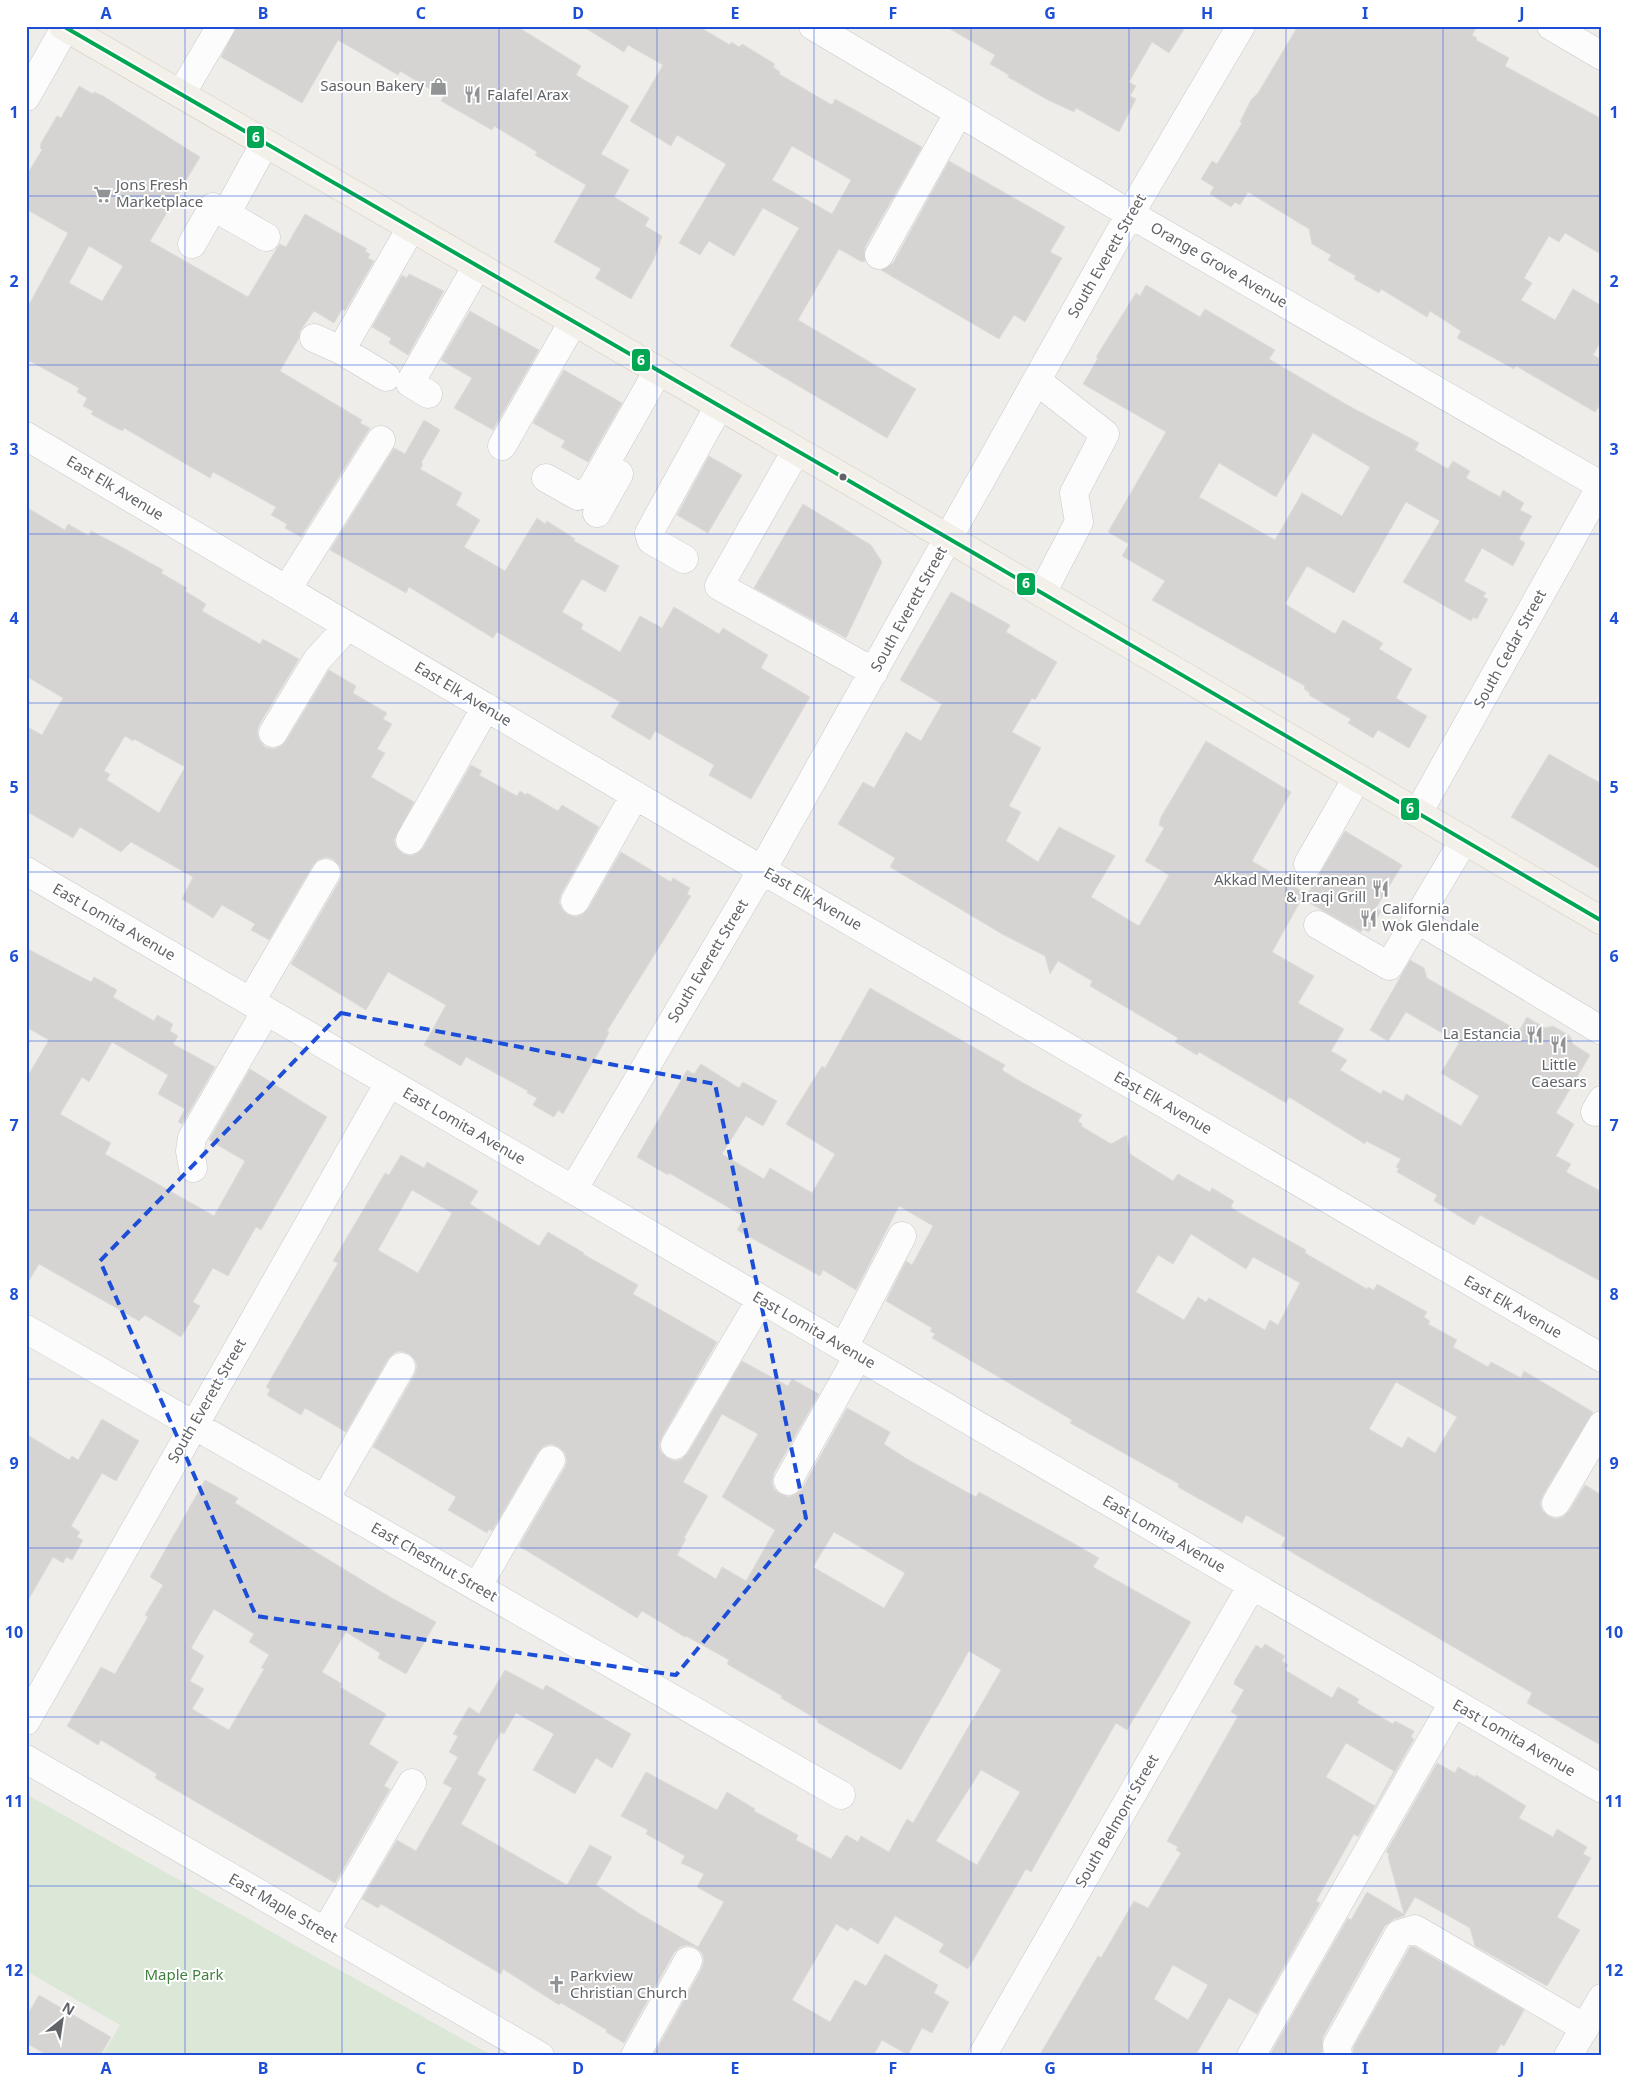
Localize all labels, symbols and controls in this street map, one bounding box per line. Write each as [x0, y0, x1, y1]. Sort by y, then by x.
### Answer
text: A [100, 2, 112, 24]
text: B [258, 2, 268, 24]
text: C [416, 2, 426, 24]
text: D [572, 2, 584, 24]
text: E [731, 2, 740, 24]
text: F [889, 2, 897, 24]
text: G [1044, 2, 1056, 24]
text: H [1201, 2, 1213, 24]
text: I [1362, 2, 1368, 24]
text: J [1517, 2, 1525, 24]
place label: Sasoun Bakery [320, 75, 424, 95]
shop icon: Sasoun Bakery [428, 76, 448, 96]
place label: Falafel Arax [487, 84, 569, 104]
restaurant icon: Falafel Arax [463, 85, 483, 105]
text: 1 [9, 101, 19, 123]
text: 1 [1609, 101, 1619, 123]
line badge: 6 [246, 125, 265, 149]
text: 6 [252, 127, 260, 146]
place label: Jons Fresh Marketplace [114, 174, 203, 211]
supermarket icon: Jons Fresh Marketplace [92, 184, 112, 204]
street label: South Everett Street [1062, 189, 1150, 321]
street label: Orange Grove Avenue [1147, 217, 1292, 312]
text: 2 [9, 270, 19, 292]
text: 2 [1609, 270, 1619, 292]
line badge: 6 [631, 348, 651, 372]
text: 6 [637, 350, 645, 369]
text: 3 [9, 438, 19, 460]
text: 3 [1609, 438, 1619, 460]
street label: East Elk Avenue [63, 450, 168, 524]
unlabelled marker [838, 472, 848, 482]
street label: South Everett Street [865, 542, 951, 675]
line badge: 6 [1016, 572, 1036, 596]
text: 6 [1022, 573, 1030, 592]
street label: South Cedar Street [1468, 585, 1550, 711]
text: 4 [9, 607, 19, 629]
text: 4 [1609, 607, 1619, 629]
street label: East Elk Avenue [411, 656, 516, 730]
text: 5 [9, 776, 19, 798]
text: 5 [1609, 776, 1619, 798]
line badge: 6 [1400, 797, 1420, 821]
text: 6 [1406, 798, 1414, 817]
street label: East Elk Avenue [761, 862, 866, 934]
place label: Akkad Mediterranean & Iraqi Grill [1214, 869, 1366, 906]
street label: East Lomita Avenue [50, 878, 179, 964]
restaurant icon: Akkad Mediterranean & Iraqi Grill [1370, 879, 1390, 899]
street label: South Everett Street [662, 895, 752, 1026]
place label: California Wok Glendale [1382, 898, 1479, 935]
restaurant icon: California Wok Glendale [1358, 908, 1378, 928]
text: 6 [9, 945, 19, 967]
text: 6 [1609, 945, 1619, 967]
place label: La Estancia [1443, 1023, 1521, 1043]
restaurant icon: La Estancia [1525, 1024, 1545, 1044]
restaurant icon: Little Caesars [1549, 1034, 1569, 1054]
place label: Little Caesars [1531, 1054, 1587, 1091]
street label: East Elk Avenue [1111, 1066, 1216, 1138]
street label: East Lomita Avenue [400, 1082, 529, 1168]
text: 7 [9, 1114, 19, 1136]
text: 7 [1609, 1114, 1619, 1136]
street label: East Elk Avenue [1461, 1270, 1566, 1342]
text: 8 [9, 1283, 19, 1305]
text: 8 [1609, 1283, 1619, 1305]
street label: East Lomita Avenue [750, 1286, 879, 1372]
street label: South Everett Street [162, 1334, 250, 1466]
text: 9 [9, 1452, 19, 1474]
text: 9 [1609, 1452, 1619, 1474]
street label: East Lomita Avenue [1100, 1490, 1229, 1576]
street label: East Chestnut Street [368, 1517, 502, 1606]
text: 10 [5, 1621, 23, 1643]
text: 10 [1605, 1621, 1623, 1643]
street label: East Lomita Avenue [1450, 1694, 1579, 1780]
street label: South Belmont Street [1070, 1750, 1163, 1891]
text: 11 [5, 1790, 23, 1812]
text: 11 [1605, 1790, 1623, 1812]
street label: East Maple Street [225, 1868, 342, 1947]
text: 12 [5, 1959, 23, 1981]
text: 12 [1605, 1959, 1623, 1981]
park label: Maple Park [144, 1964, 224, 1984]
place label: Parkview Christian Church [570, 1965, 687, 2002]
church icon: Parkview Christian Church [546, 1975, 566, 1995]
north arrow [38, 1994, 88, 2044]
text: N [59, 1997, 78, 2019]
text: A [100, 2057, 112, 2079]
text: B [258, 2057, 268, 2079]
text: C [416, 2057, 426, 2079]
text: D [572, 2057, 584, 2079]
text: E [731, 2057, 740, 2079]
text: F [889, 2057, 897, 2079]
text: G [1044, 2057, 1056, 2079]
text: H [1201, 2057, 1213, 2079]
text: I [1362, 2057, 1368, 2079]
text: J [1517, 2057, 1525, 2079]

